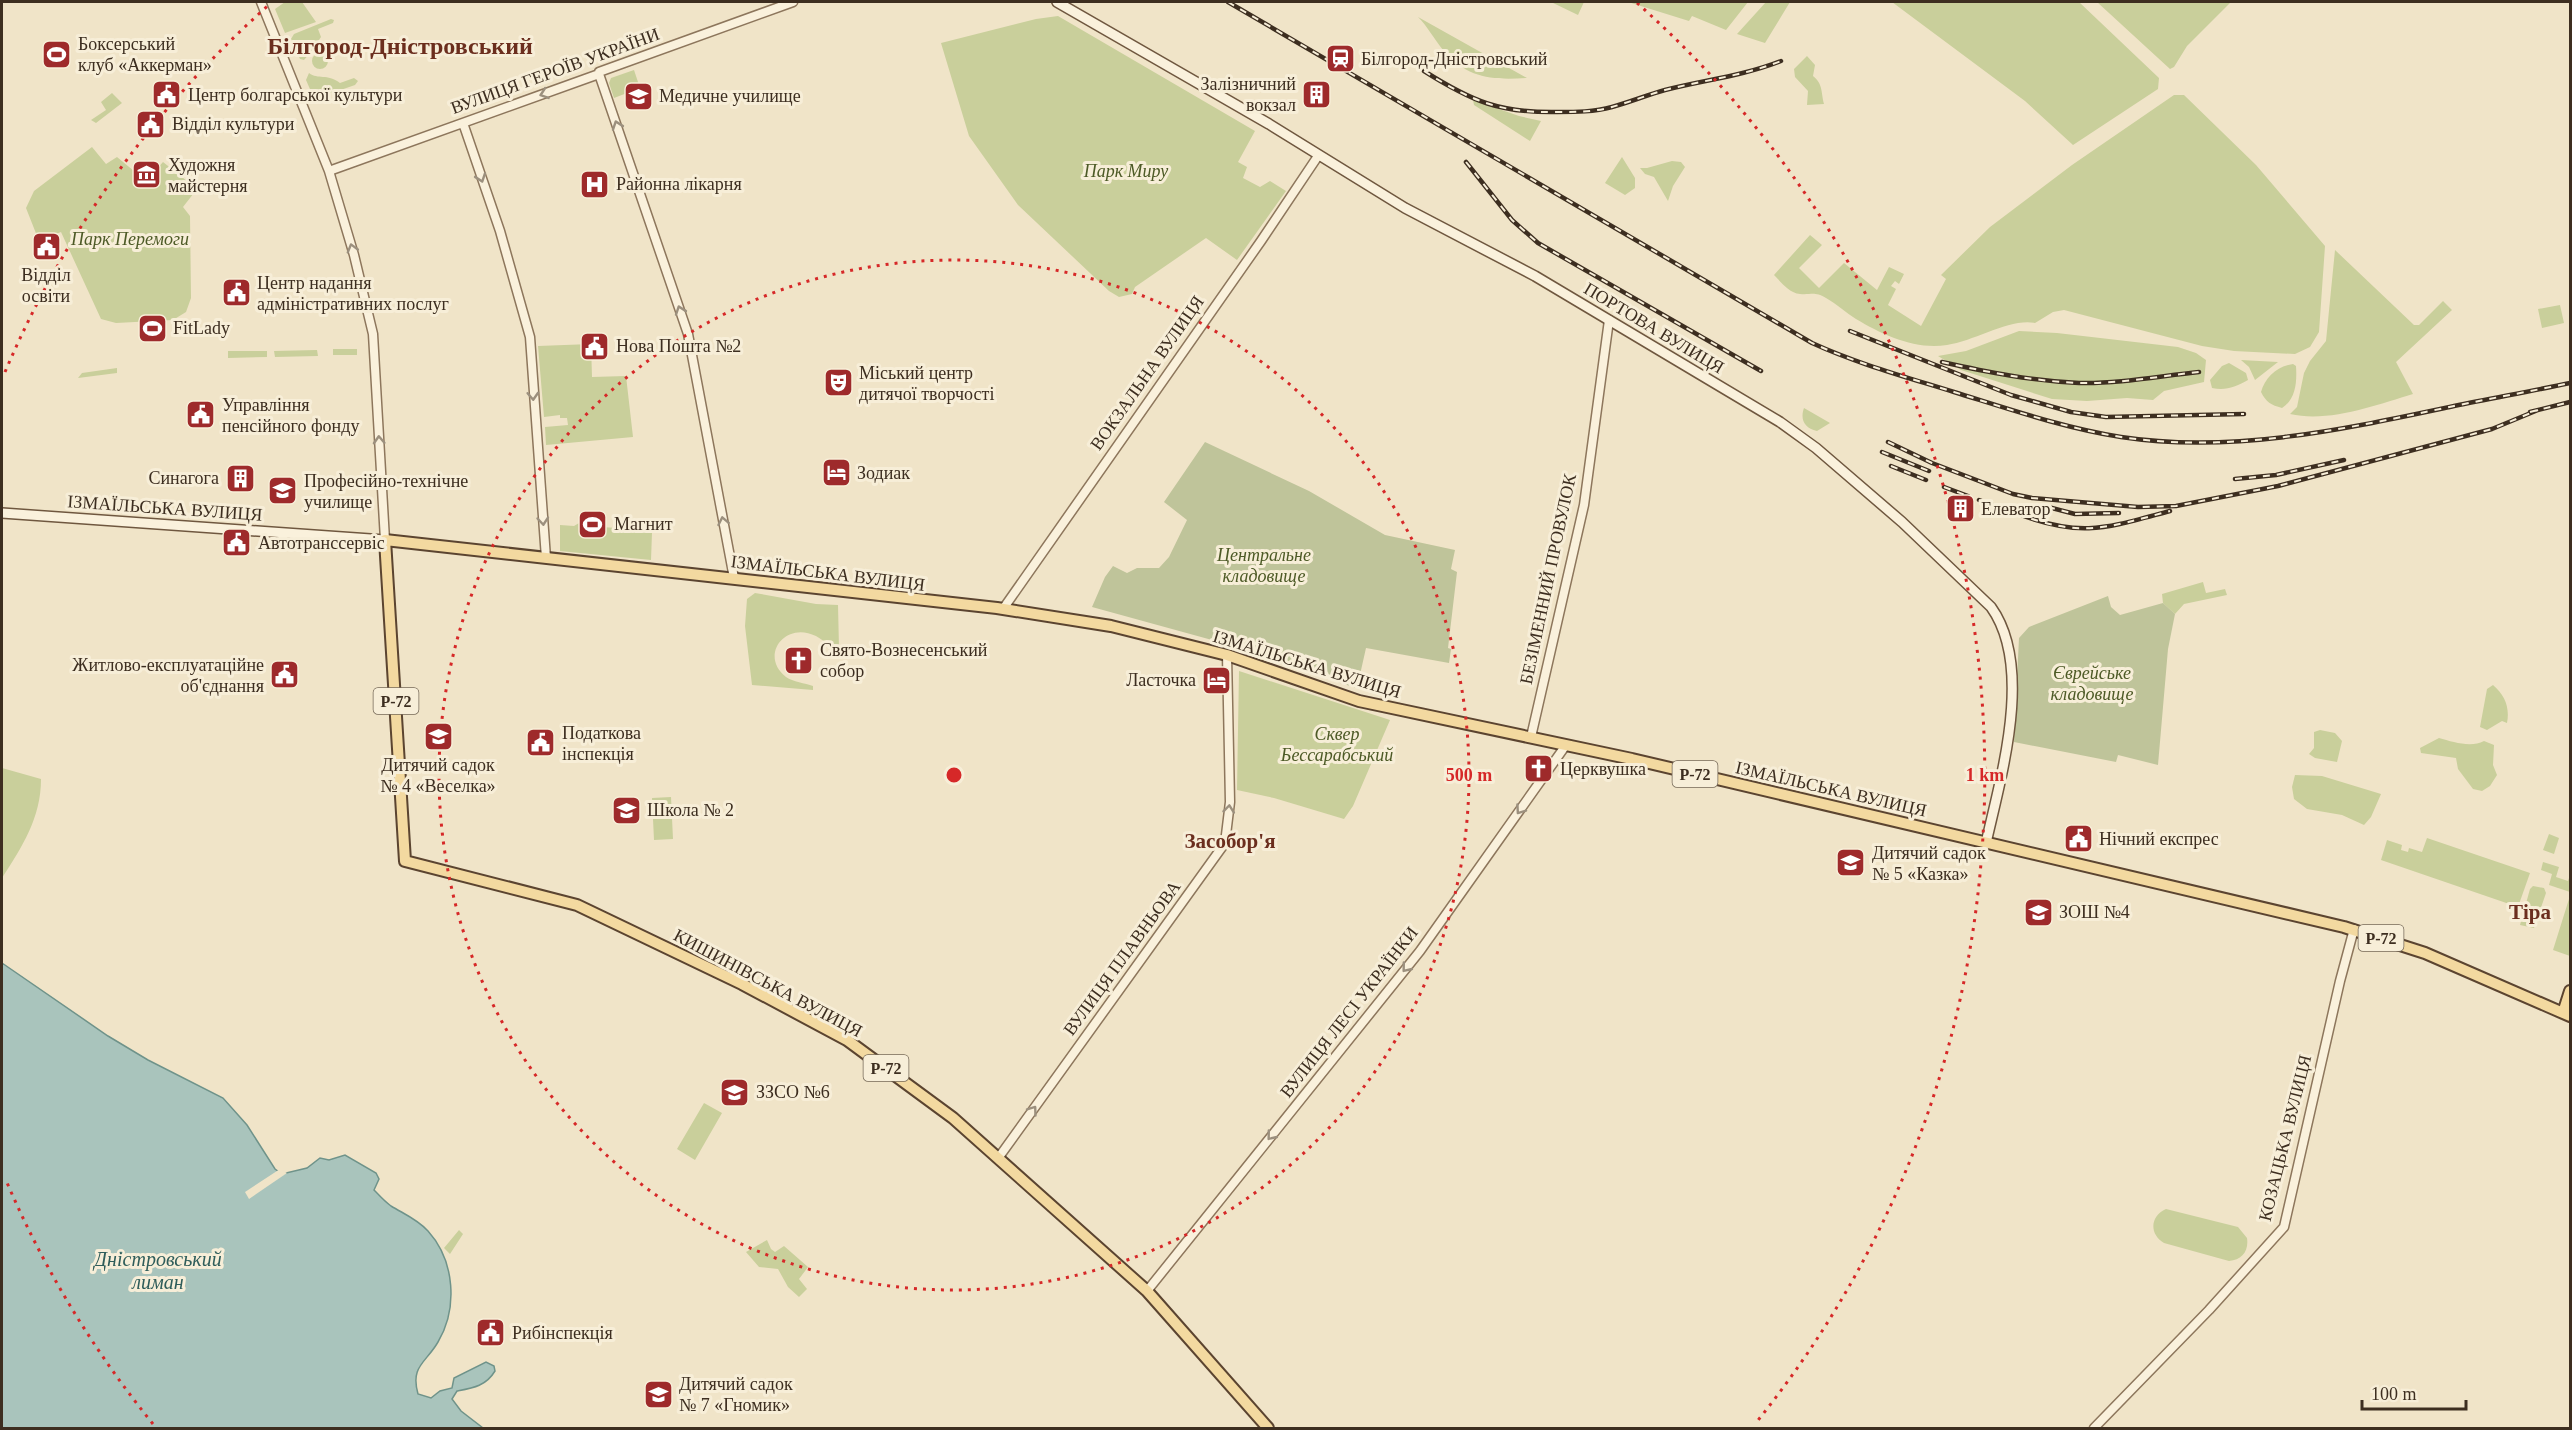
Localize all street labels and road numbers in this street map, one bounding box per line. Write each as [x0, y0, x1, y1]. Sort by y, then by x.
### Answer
street label: ВУЛИЦЯ ГЕРОЇВ УКРАЇНИ [448, 24, 662, 118]
street label: ПОРТОВА ВУЛИЦЯ [1580, 278, 1728, 378]
street label: ВОКЗАЛЬНА ВУЛИЦЯ [1086, 292, 1208, 454]
street label: БЕЗІМЕННИЙ ПРОВУЛОК [1516, 471, 1580, 686]
street label: ІЗМАЇЛЬСЬКА ВУЛИЦЯ [67, 491, 263, 525]
street label: ІЗМАЇЛЬСЬКА ВУЛИЦЯ [730, 551, 926, 595]
street label: ІЗМАЇЛЬСЬКА ВУЛИЦЯ [1211, 626, 1403, 702]
road number: Р-72 [374, 688, 418, 714]
street label: ІЗМАЇЛЬСЬКА ВУЛИЦЯ [1734, 757, 1928, 821]
road number: Р-72 [1672, 761, 1718, 787]
street label: ВУЛИЦЯ ПЛАВНЬОВА [1059, 877, 1185, 1039]
street label: ВУЛИЦЯ ЛЕСІ УКРАЇНКИ [1276, 923, 1422, 1101]
street label: КИШИНІВСЬКА ВУЛИЦЯ [670, 925, 866, 1041]
road number: Р-72 [2358, 925, 2404, 951]
street label: КОЗАЦЬКА ВУЛИЦЯ [2255, 1053, 2315, 1223]
road number: Р-72 [864, 1055, 908, 1081]

